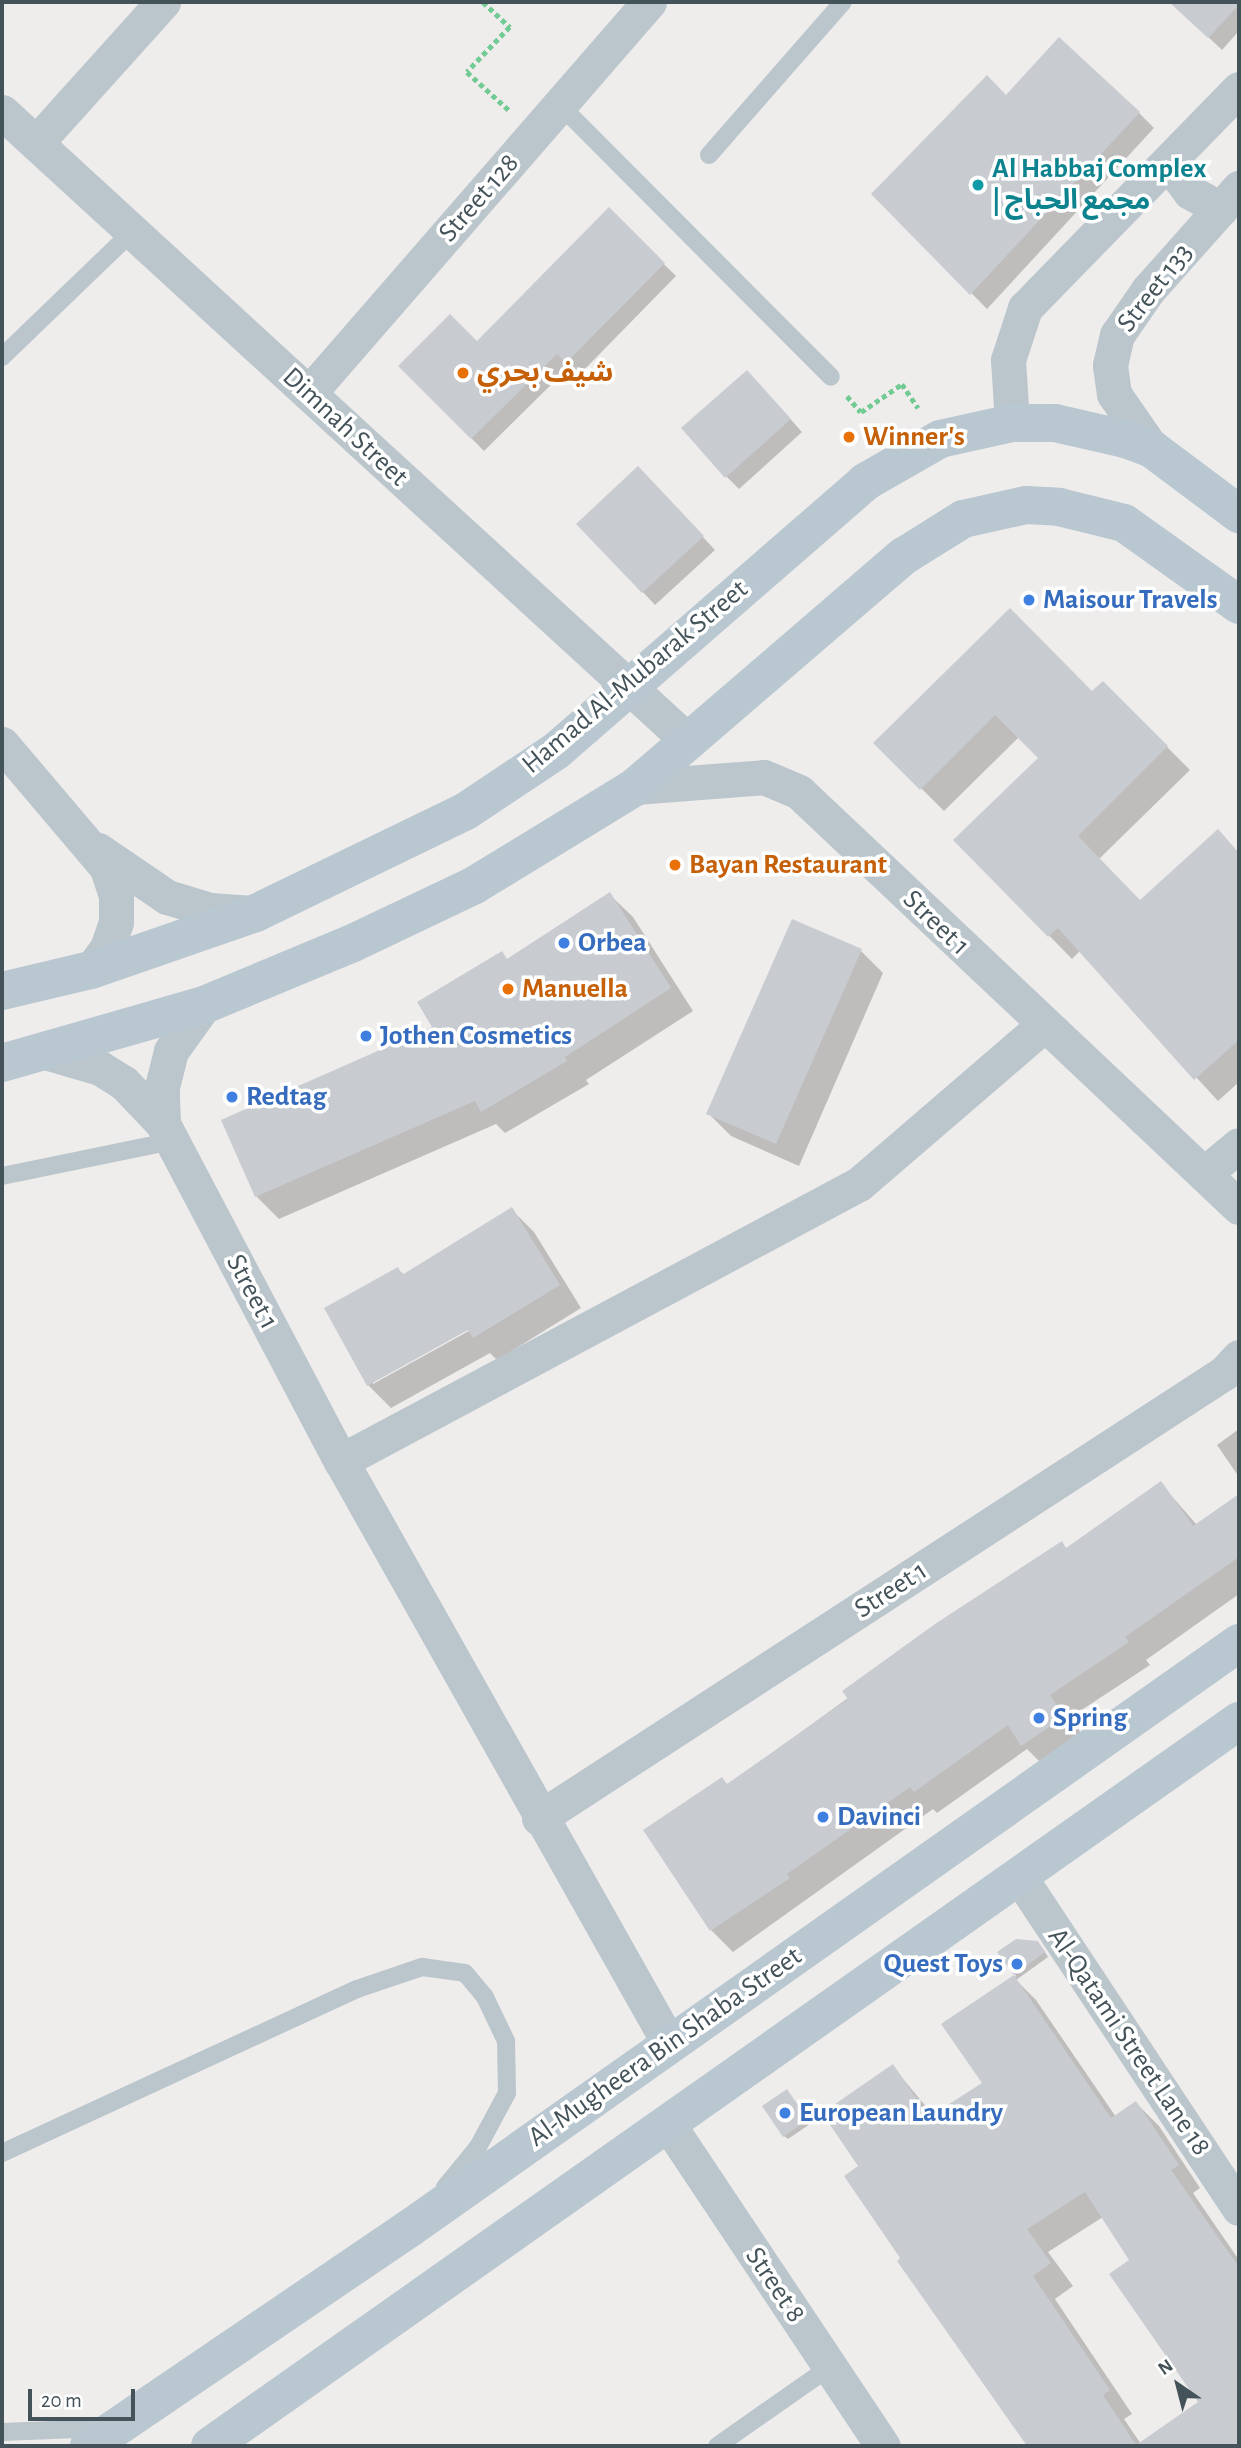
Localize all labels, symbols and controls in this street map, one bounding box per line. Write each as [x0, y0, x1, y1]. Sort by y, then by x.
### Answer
street label: Street 128 [431, 147, 527, 249]
place label: Al Habbaj Complex | مجمع الحباج [992, 152, 1206, 218]
marker: Al Habbaj Complex | مجمع الحباج [970, 177, 986, 193]
street label: Street 133 [1110, 237, 1200, 339]
place label: شيف بحري [477, 356, 613, 390]
street label: Dimnah Street [275, 360, 415, 494]
marker: شيف بحري [455, 365, 471, 381]
place label: Winner's [863, 420, 965, 454]
marker: Winner's [841, 429, 857, 445]
street label: Hamad Al-Mubarak Street [515, 573, 755, 781]
place label: Maisour Travels [1043, 583, 1217, 617]
marker: Maisour Travels [1021, 592, 1037, 608]
place label: Bayan Restaurant [689, 848, 887, 882]
marker: Bayan Restaurant [667, 857, 683, 873]
street label: Street 1 [895, 883, 977, 963]
place label: Orbea [578, 926, 647, 960]
marker: Orbea [556, 935, 572, 951]
place label: Manuella [522, 972, 628, 1006]
marker: Manuella [500, 981, 516, 997]
place label: Jothen Cosmetics [380, 1019, 572, 1053]
marker: Jothen Cosmetics [358, 1028, 374, 1044]
place label: Redtag [246, 1080, 326, 1114]
marker: Redtag [224, 1089, 240, 1105]
street label: Street 1 [218, 1249, 286, 1335]
street label: Street 1 [848, 1554, 934, 1626]
place label: Spring [1053, 1701, 1127, 1735]
marker: Spring [1031, 1710, 1047, 1726]
place label: Davinci [837, 1800, 921, 1834]
marker: Davinci [815, 1809, 831, 1825]
street label: Al-Qatami Street Lane 18 [1040, 1922, 1218, 2162]
street label: Al-Mugheera Bin Shaba Street [522, 1940, 808, 2154]
place label: Quest Toys [883, 1947, 1003, 1981]
marker: Quest Toys [1009, 1956, 1025, 1972]
place label: European Laundry [799, 2096, 1003, 2130]
marker: European Laundry [777, 2105, 793, 2121]
street label: Street 8 [738, 2241, 812, 2329]
north arrow [1143, 2350, 1213, 2420]
text: N [1155, 2356, 1177, 2379]
scale bar [32, 2374, 138, 2418]
text: 20 m [41, 2390, 82, 2411]

